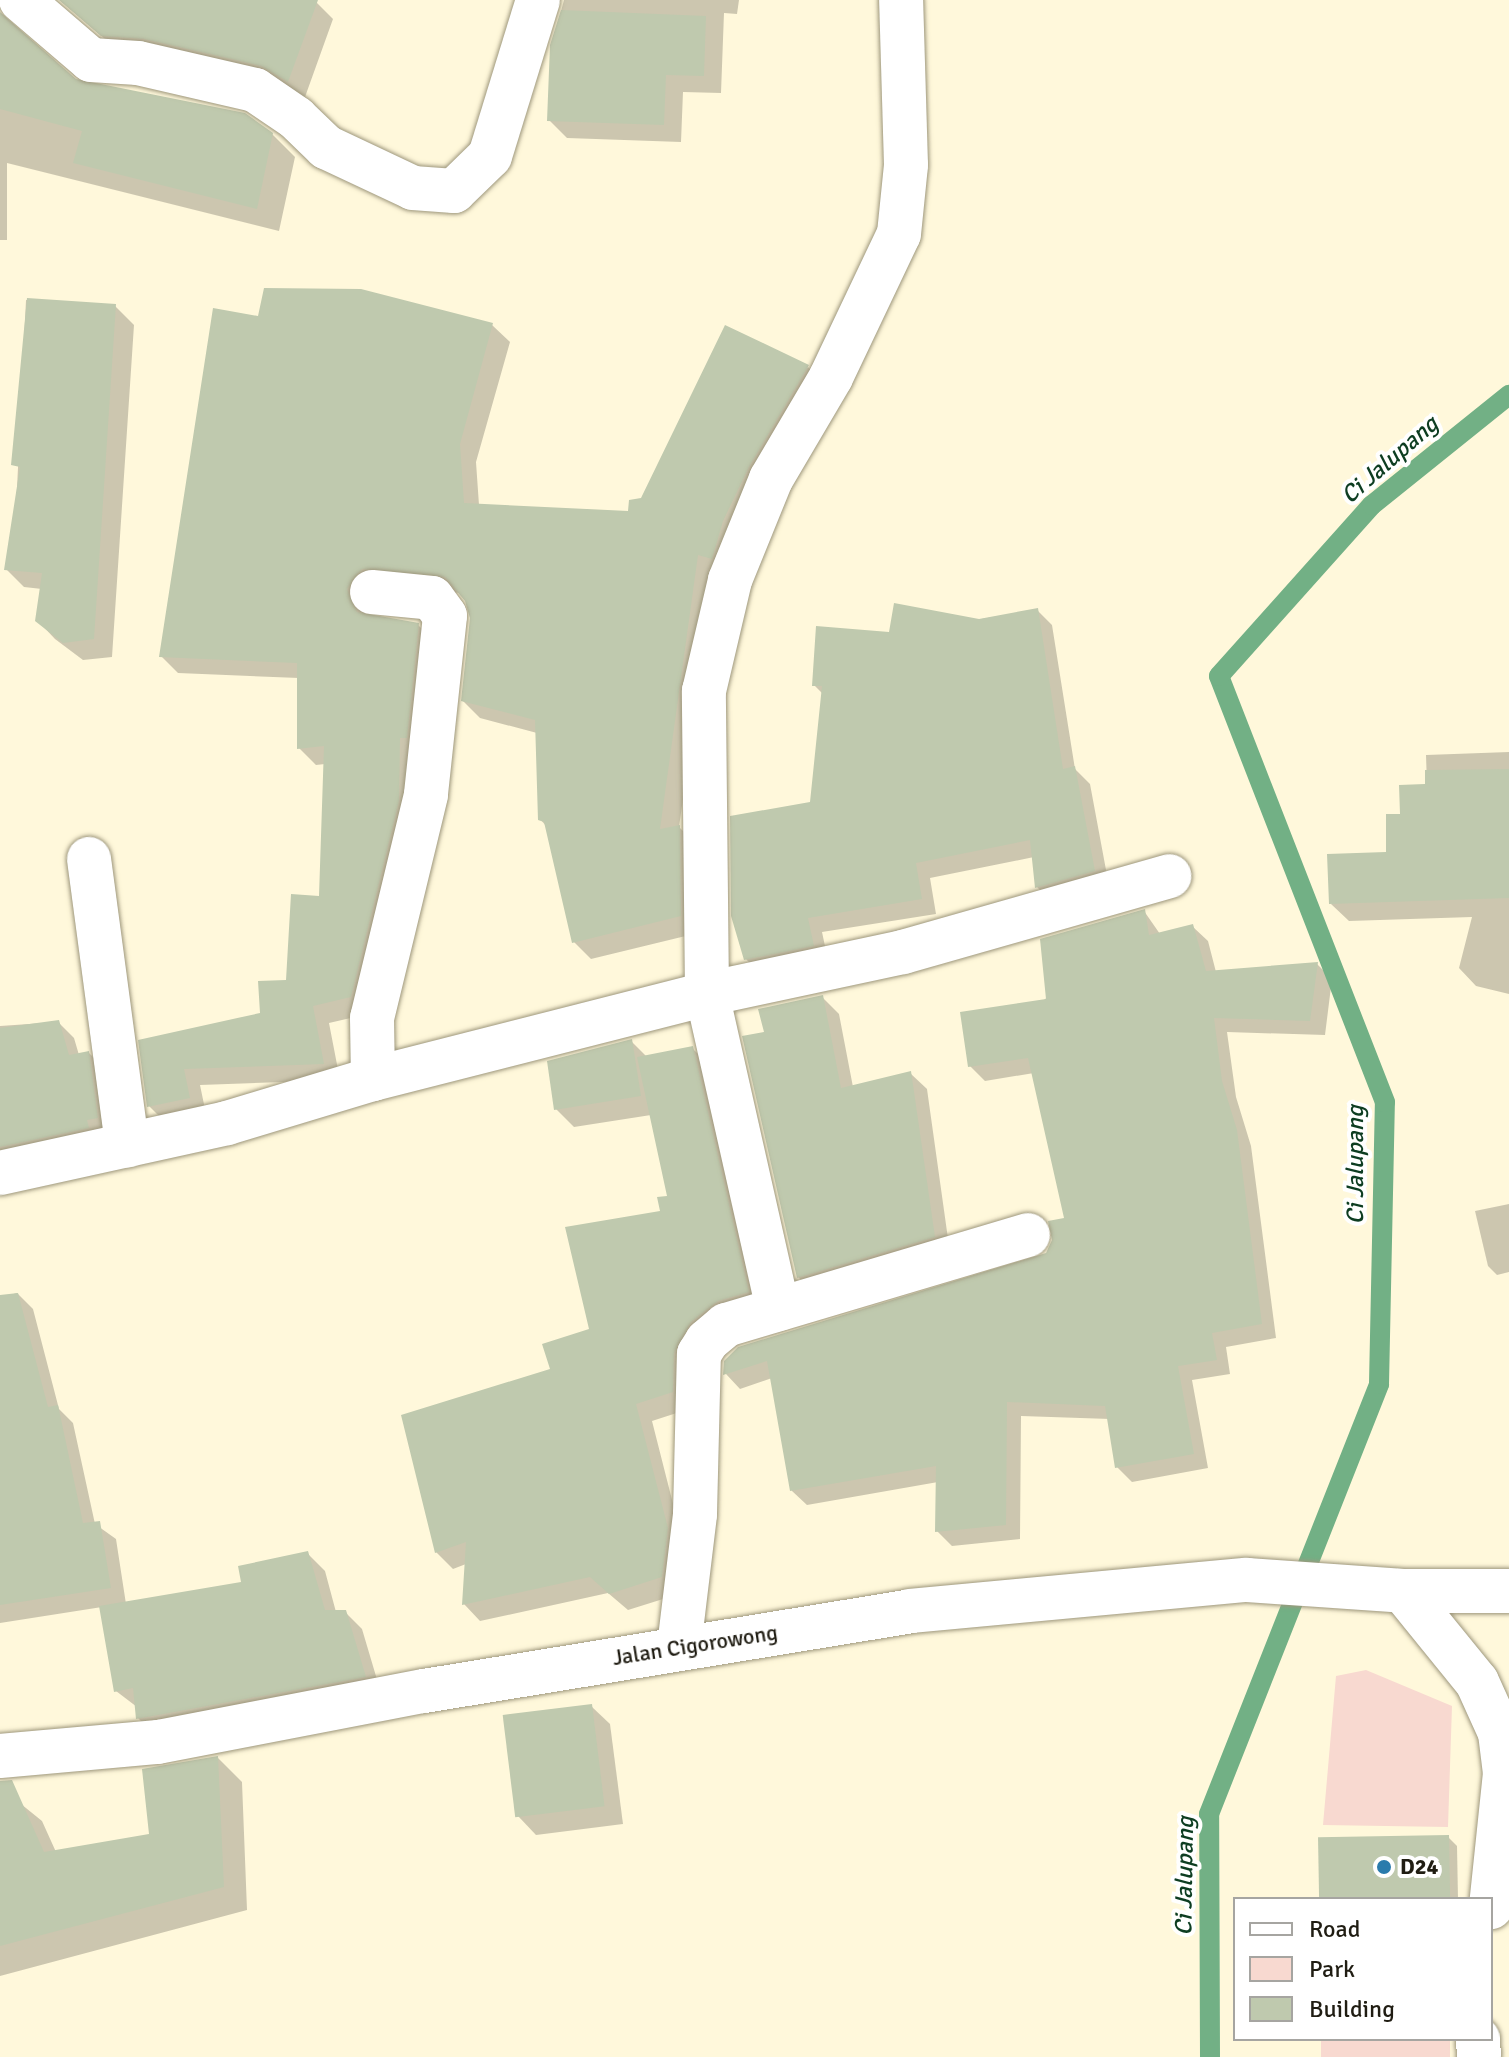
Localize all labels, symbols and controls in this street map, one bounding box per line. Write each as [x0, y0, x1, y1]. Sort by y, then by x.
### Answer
water label: Ci Jalupang [1336, 410, 1444, 510]
water label: Ci Jalupang [1342, 1105, 1370, 1225]
street label: Jalan Cigorowong [611, 1619, 779, 1671]
water label: Ci Jalupang [1170, 1816, 1200, 1936]
place label: D24 [1400, 1854, 1438, 1880]
marker: D24 [1375, 1858, 1393, 1876]
legend [1233, 1897, 1493, 2041]
text: Road [1309, 1914, 1360, 1944]
text: Park [1309, 1954, 1355, 1984]
text: Building [1309, 1994, 1395, 2024]

